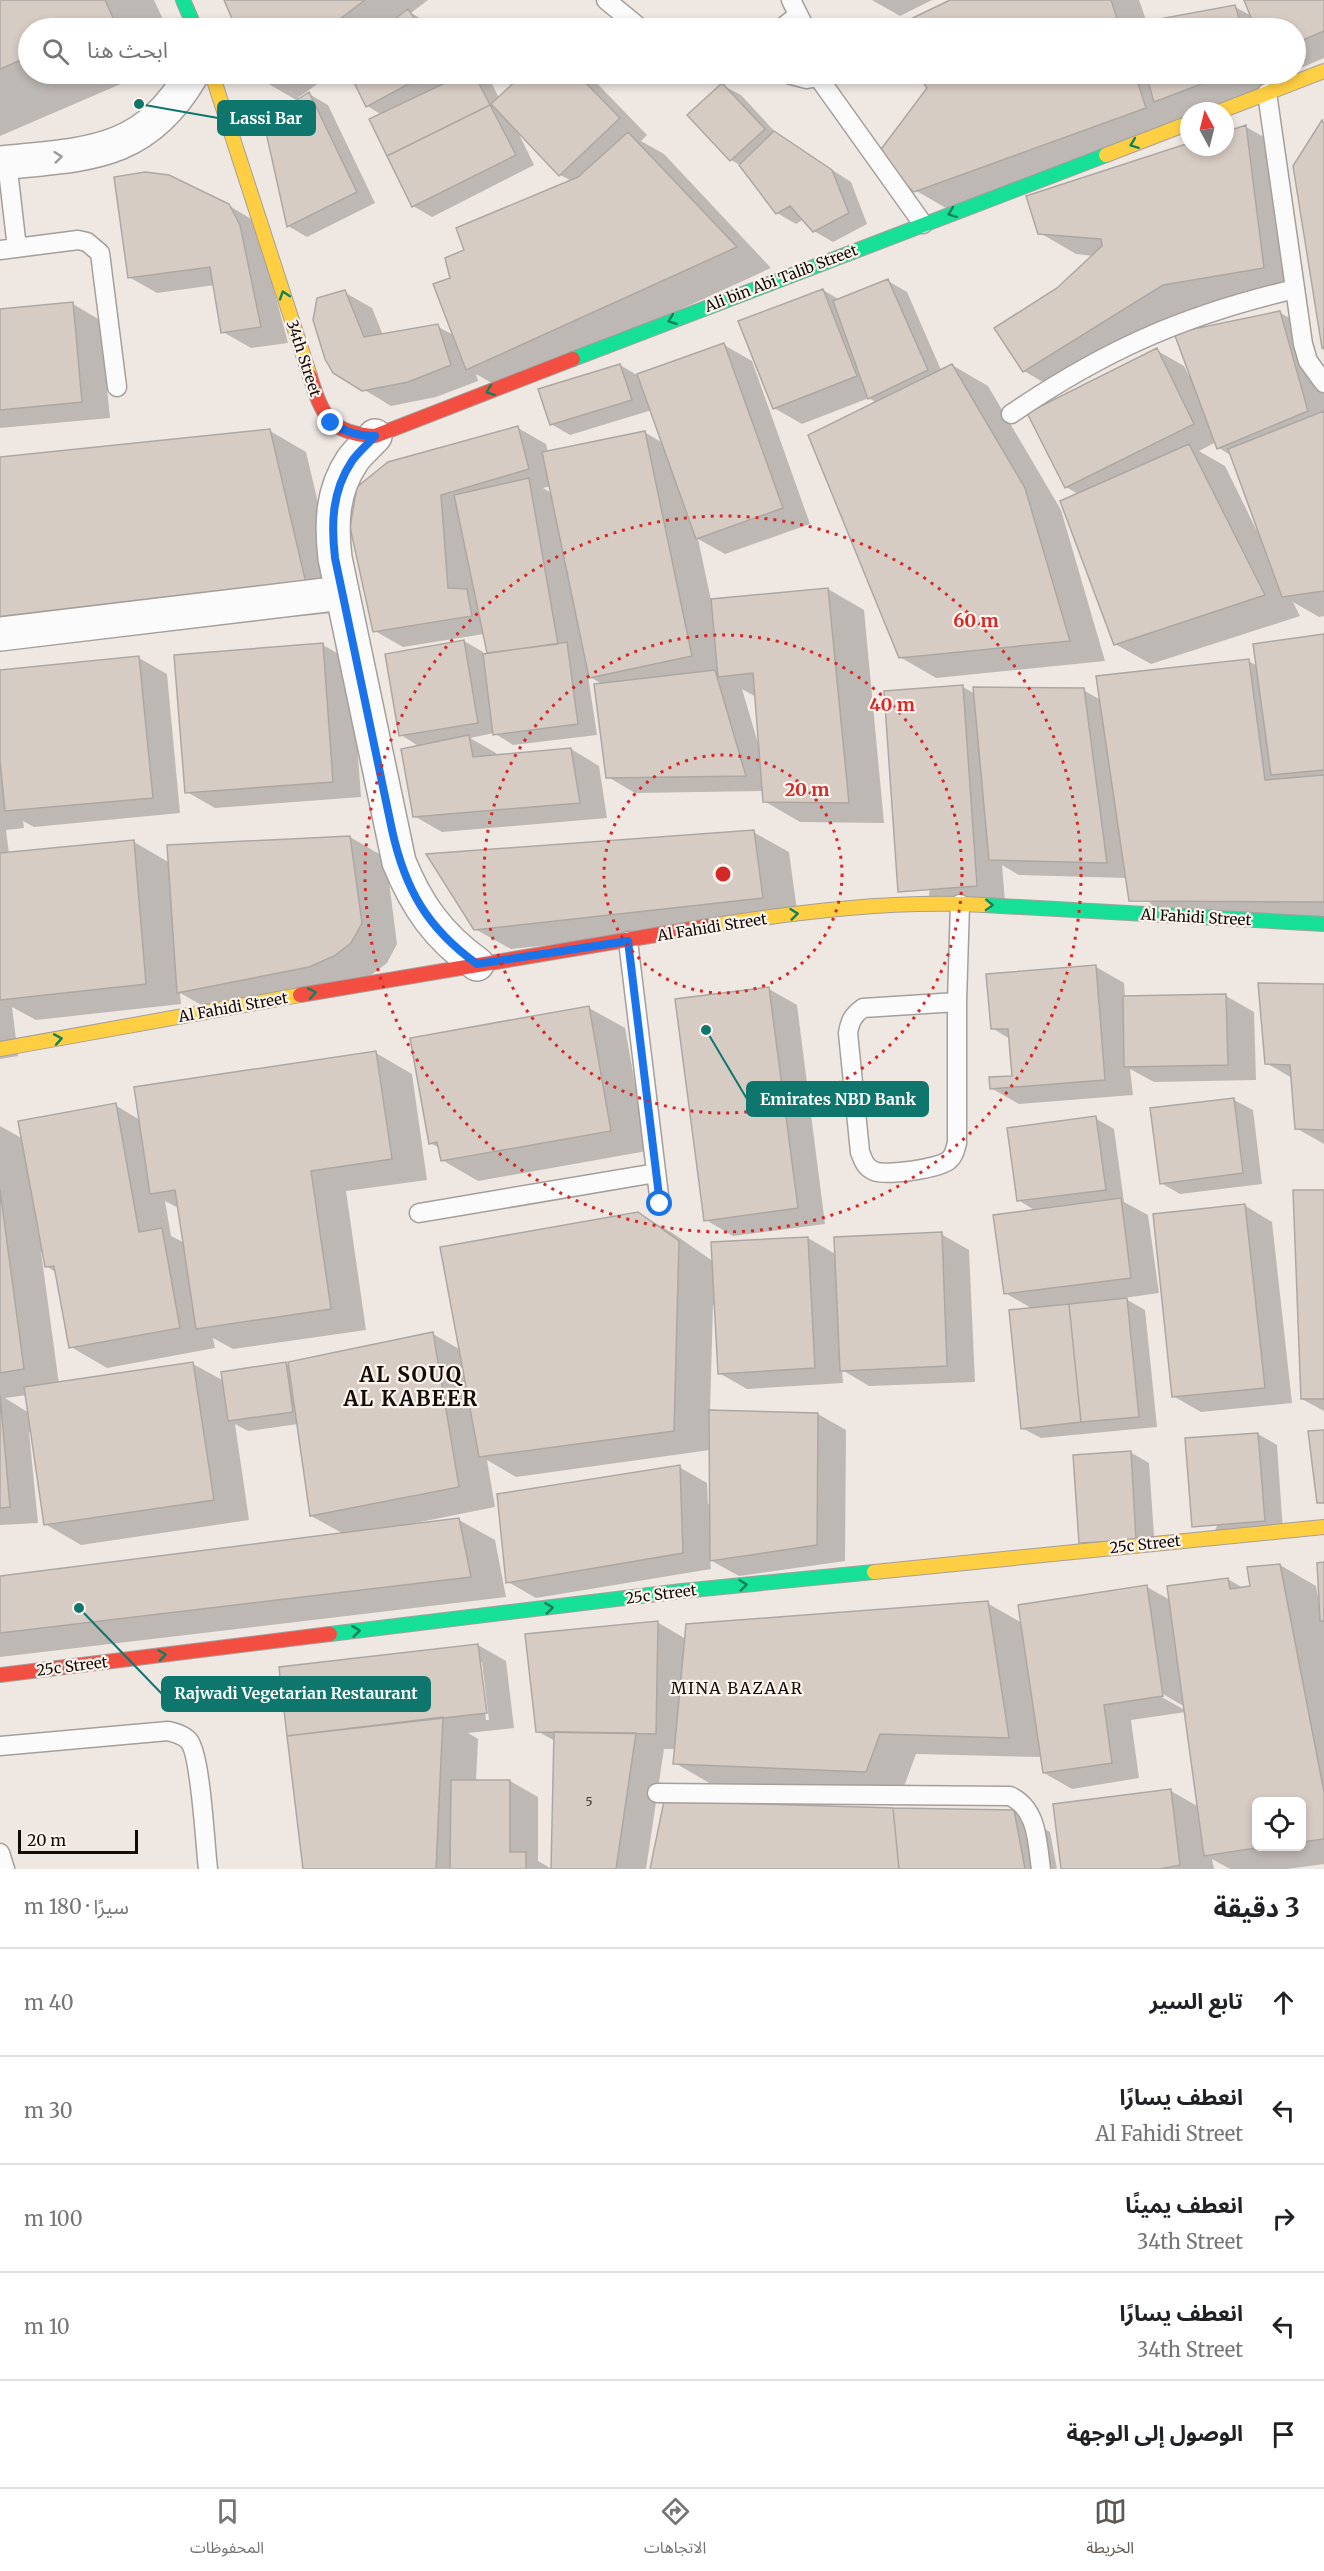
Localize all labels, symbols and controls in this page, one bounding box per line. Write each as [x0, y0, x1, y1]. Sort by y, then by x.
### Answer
search box [18, 18, 1306, 84]
icon: search [39, 35, 72, 68]
text: ابحث هنا [87, 36, 168, 64]
callout: Lassi Bar [218, 101, 315, 135]
north arrow [1180, 102, 1234, 156]
text: Lassi Bar [230, 108, 303, 128]
one-way arrow [1130, 137, 1140, 150]
one-way arrow [54, 151, 63, 164]
one-way arrow [947, 206, 958, 218]
street label: Ali bin Abi Talib Street [701, 240, 860, 316]
one-way arrow [279, 290, 291, 301]
one-way arrow [667, 313, 678, 326]
street label: 34th Street [283, 317, 325, 399]
one-way arrow [485, 384, 496, 397]
route end [317, 409, 343, 435]
text: 60 m [953, 609, 999, 632]
text: 40 m [869, 693, 915, 716]
text: 20 m [785, 778, 829, 801]
centre of rings [713, 864, 733, 884]
one-way arrow [984, 898, 993, 911]
street label: Al Fahidi Street [1139, 905, 1252, 929]
one-way arrow [789, 908, 799, 921]
street label: Al Fahidi Street [655, 909, 768, 945]
street label: Al Fahidi Street [176, 988, 289, 1026]
one-way arrow [307, 988, 316, 1000]
one-way arrow [53, 1033, 62, 1045]
callout: Emirates NBD Bank [747, 1082, 928, 1116]
text: Emirates NBD Bank [760, 1089, 917, 1109]
route start [646, 1190, 672, 1216]
district label: AL SOUQ AL KABEER [342, 1361, 479, 1412]
street label: 25c Street [1109, 1531, 1182, 1557]
one-way arrow [739, 1579, 748, 1592]
street label: 25c Street [624, 1580, 698, 1608]
one-way arrow [545, 1602, 554, 1614]
one-way arrow [351, 1626, 360, 1638]
one-way arrow [158, 1649, 167, 1662]
street label: 25c Street [35, 1652, 109, 1680]
callout: Rajwadi Vegetarian Restaurant [162, 1677, 430, 1711]
district label: MINA BAZAAR [671, 1678, 803, 1698]
text: Rajwadi Vegetarian Restaurant [174, 1683, 418, 1703]
house number: 5 [585, 1794, 593, 1809]
map controls [1252, 1797, 1306, 1851]
button: locate [1252, 1797, 1306, 1851]
scale bar [18, 1827, 138, 1854]
text: 20 m [27, 1830, 66, 1850]
text: 3 دقيقة [1214, 1891, 1300, 1924]
text: سيرًا · 180 m [24, 1894, 129, 1919]
icon: ahead [1267, 1986, 1300, 2019]
text: تابع السير [1150, 1987, 1243, 2015]
text: 40 m [24, 1990, 74, 2015]
text: انعطف يسارًا [1120, 2083, 1243, 2111]
icon: left [1267, 2094, 1300, 2127]
text: 30 m [24, 2098, 73, 2123]
text: Al Fahidi Street [1095, 2121, 1243, 2146]
text: انعطف يمينًا [1125, 2191, 1243, 2219]
icon: right [1267, 2202, 1300, 2235]
text: 100 m [24, 2206, 83, 2231]
text: 34th Street [1137, 2229, 1243, 2254]
text: انعطف يسارًا [1120, 2299, 1243, 2327]
icon: left [1267, 2310, 1300, 2343]
text: 10 m [24, 2314, 70, 2339]
text: 34th Street [1137, 2337, 1243, 2362]
icon: arrive [1267, 2418, 1300, 2451]
text: الوصول إلى الوجهة [1066, 2419, 1243, 2447]
tab: المحفوظات [190, 2495, 264, 2565]
tab: الاتجاهات [644, 2495, 706, 2565]
tab: الخريطة [1086, 2495, 1134, 2565]

